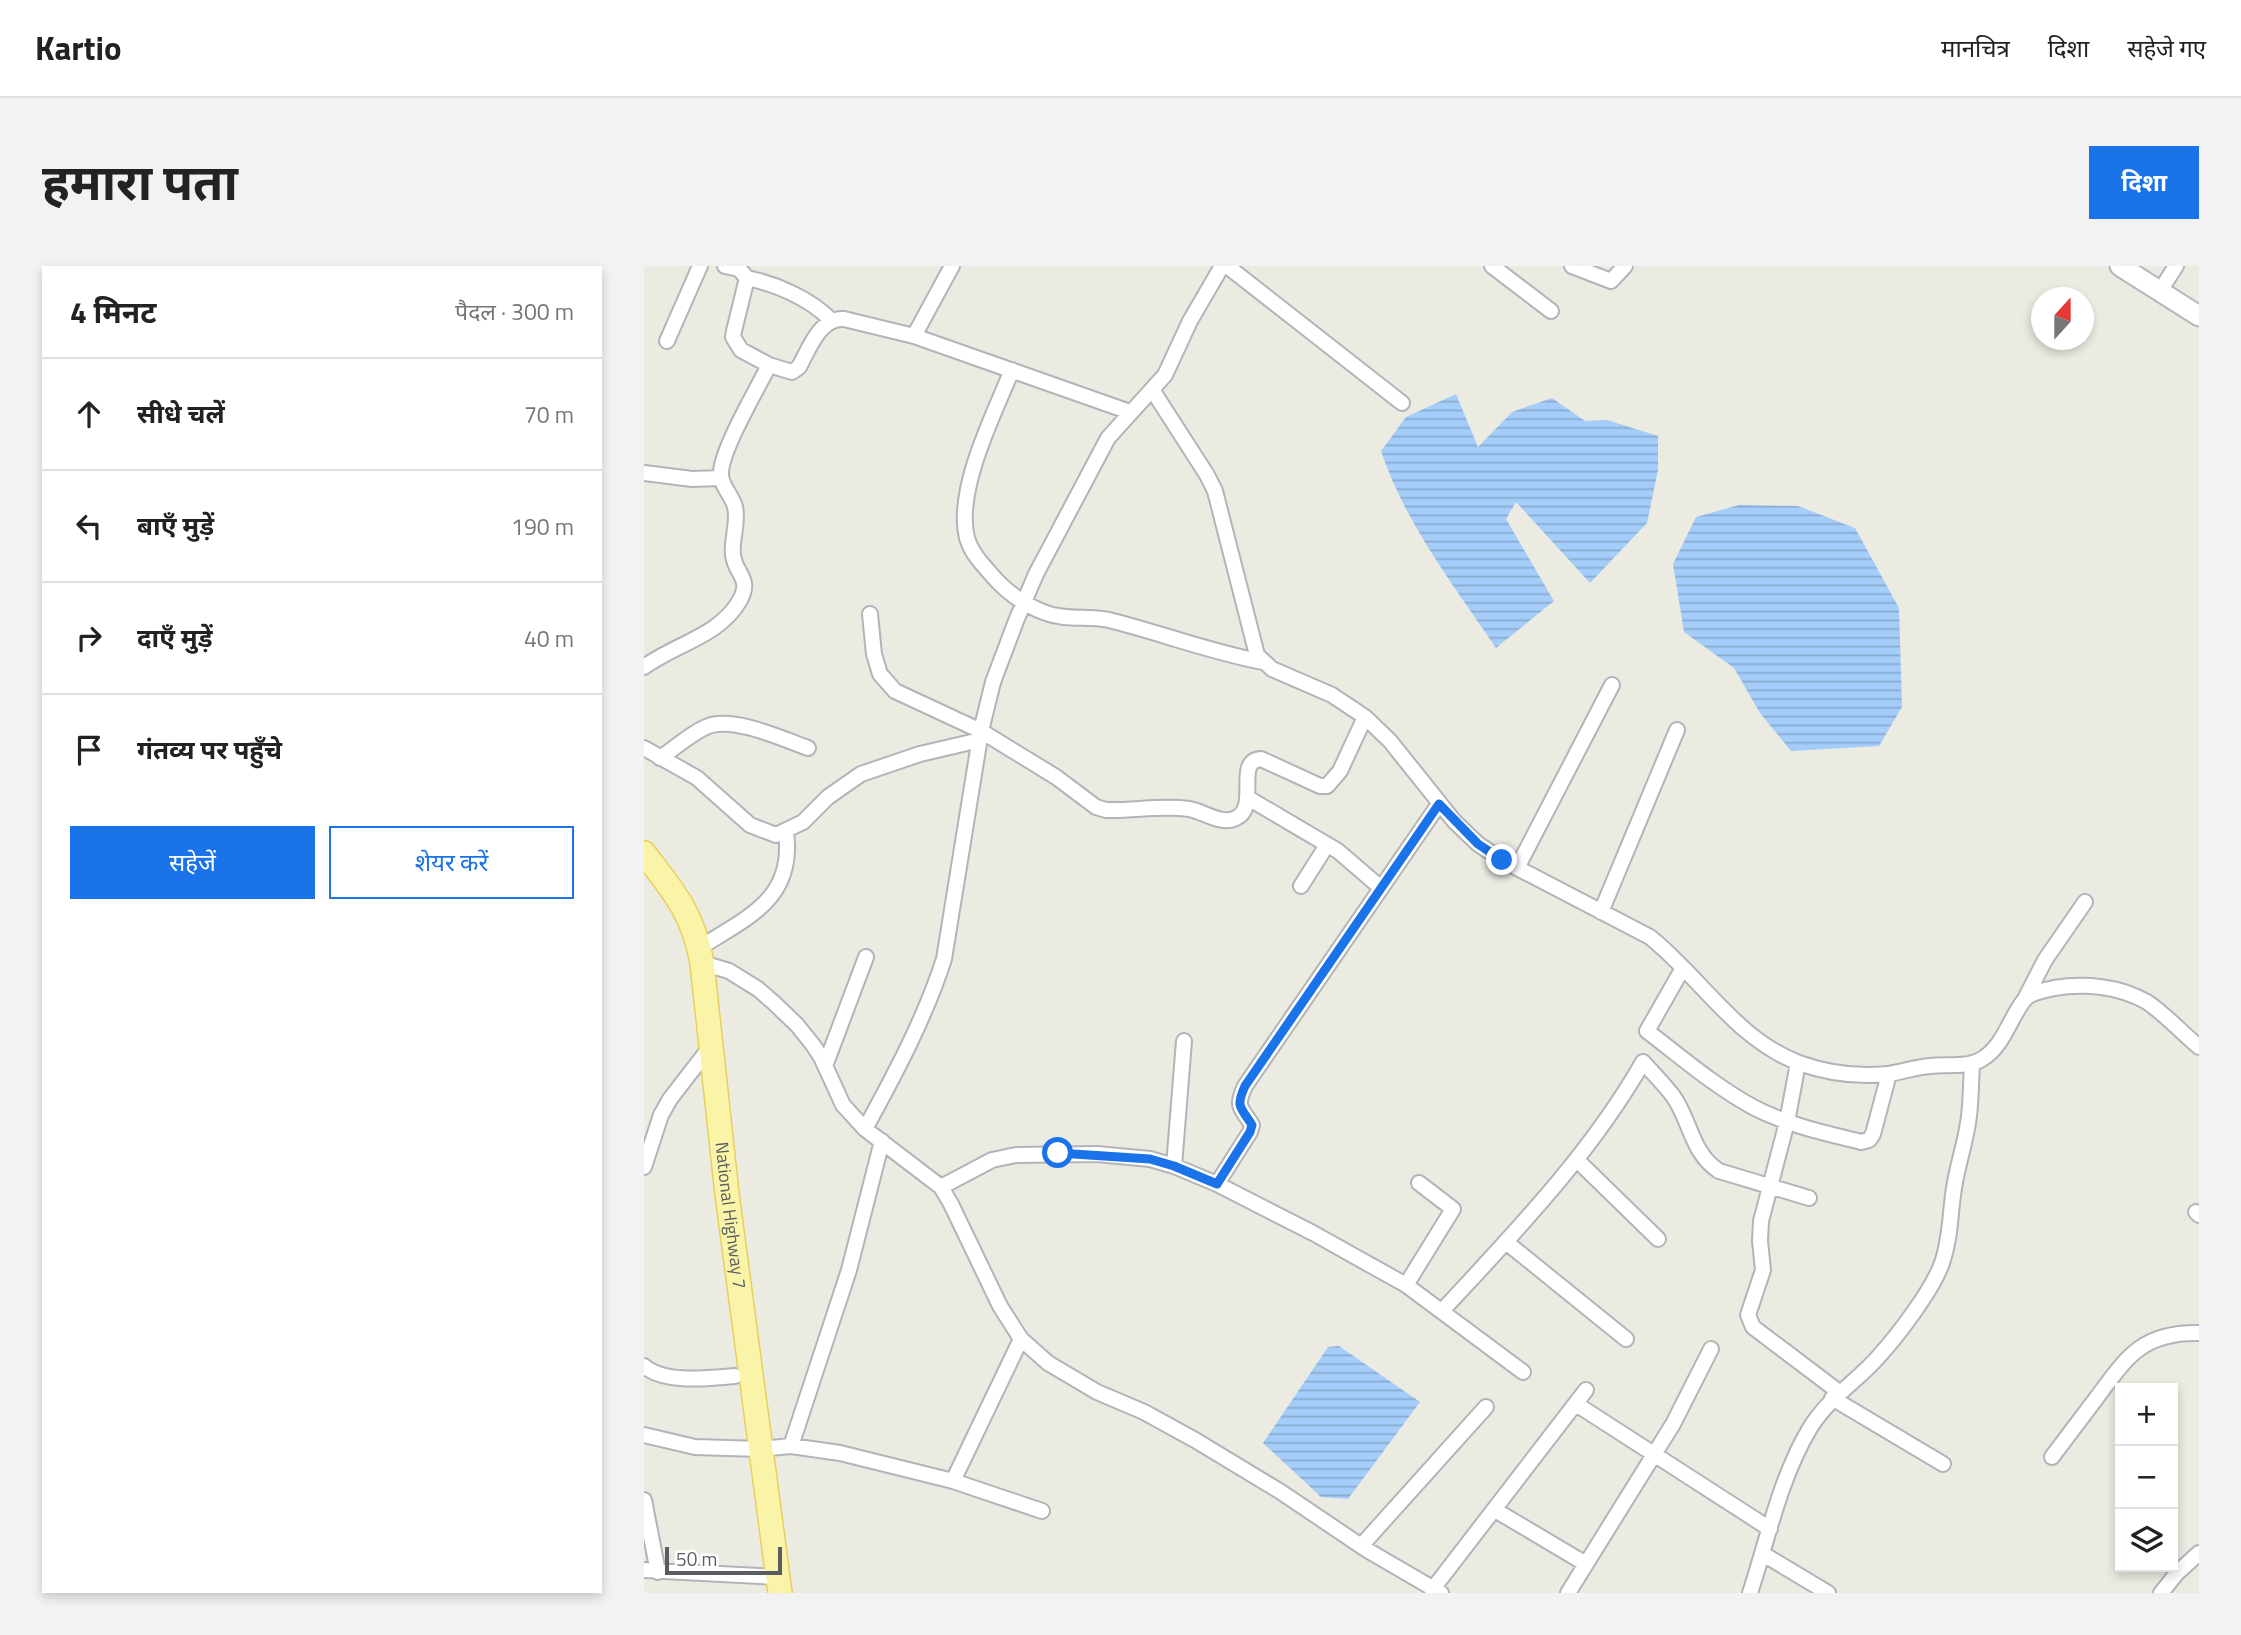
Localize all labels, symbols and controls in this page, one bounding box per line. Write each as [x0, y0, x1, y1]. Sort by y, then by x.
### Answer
text: Kartio [35, 23, 122, 73]
text: मानचित्र [1941, 30, 2010, 66]
text: दिशा [2048, 30, 2089, 66]
text: सहेजे गए [2127, 30, 2206, 66]
text: हमारा पता [42, 144, 238, 219]
button: दिशा [2089, 146, 2199, 219]
north arrow [2031, 287, 2094, 350]
text: 4 मिनट [70, 289, 156, 335]
text: पैदल · 300 m [455, 294, 574, 329]
text: सीधे चलें [137, 394, 225, 433]
icon: ahead [70, 395, 108, 433]
text: 70 m [524, 397, 574, 432]
text: बाएँ मुड़ें [137, 506, 214, 545]
icon: left [70, 507, 108, 545]
text: 190 m [511, 509, 574, 544]
text: दाएँ मुड़ें [137, 618, 213, 657]
icon: right [70, 619, 108, 657]
text: 40 m [524, 621, 574, 656]
text: गंतव्य पर पहुँचे [137, 730, 282, 769]
icon: arrive [70, 731, 108, 769]
button: सहेजें [70, 826, 315, 899]
button: शेयर करें [329, 826, 574, 899]
route end [1486, 844, 1517, 875]
route start [1042, 1137, 1073, 1168]
street label: National Highway 7 [708, 1140, 753, 1291]
map controls [2115, 1383, 2178, 1572]
button: + [2115, 1383, 2178, 1446]
button: − [2115, 1446, 2178, 1509]
button: layers [2115, 1509, 2178, 1572]
scale bar [665, 1544, 782, 1576]
text: 50 m [676, 1544, 717, 1573]

